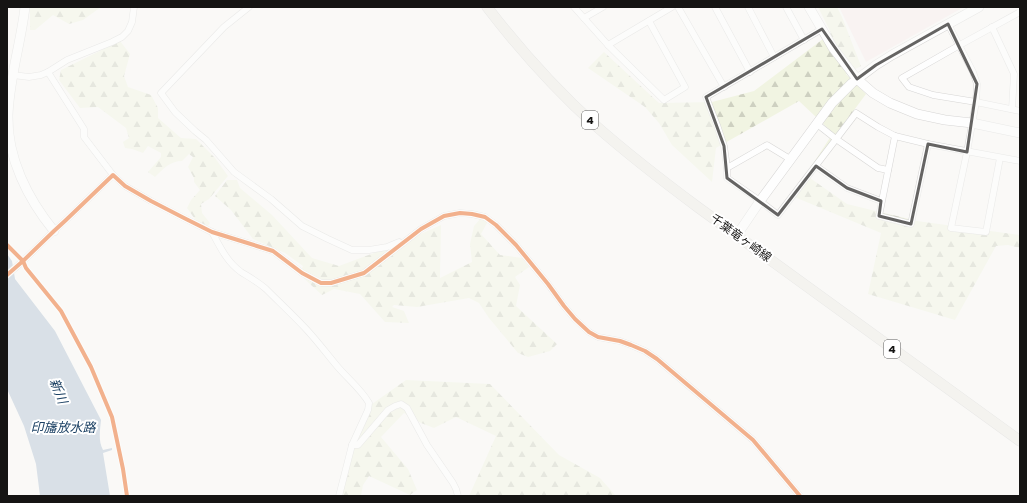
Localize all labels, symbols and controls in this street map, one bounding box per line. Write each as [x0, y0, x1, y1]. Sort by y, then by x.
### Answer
road number: 4 [582, 111, 598, 129]
street label: 千葉竜ヶ崎線 [707, 210, 775, 266]
road number: 4 [884, 340, 900, 358]
water label: 新川 [45, 376, 73, 409]
water label: 印旛放水路 [30, 418, 96, 437]

